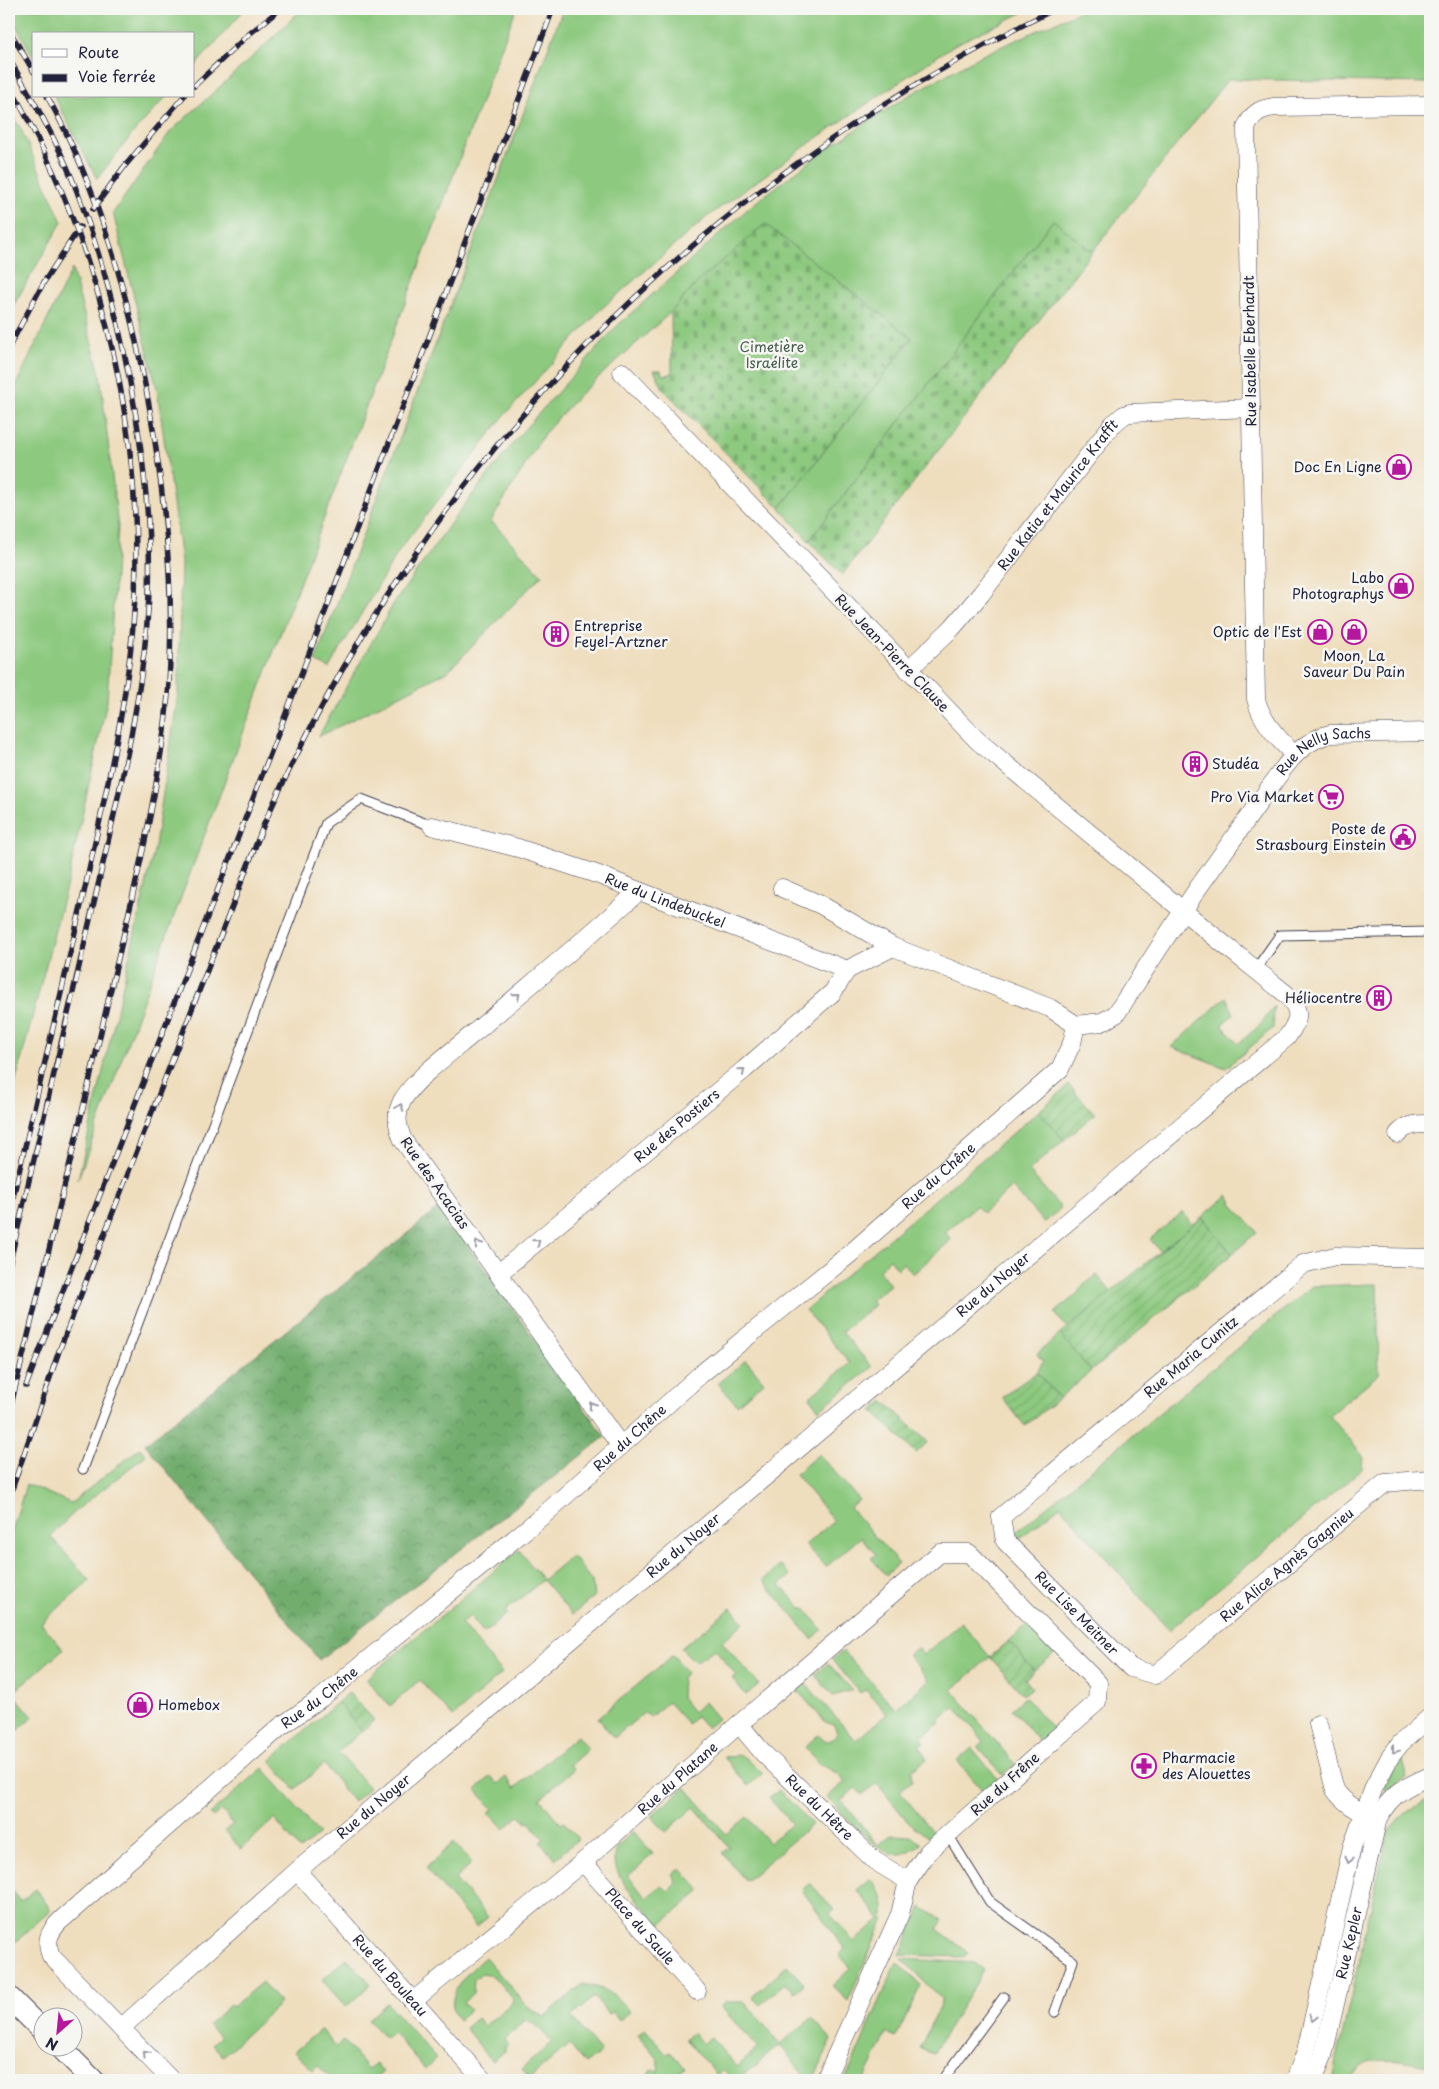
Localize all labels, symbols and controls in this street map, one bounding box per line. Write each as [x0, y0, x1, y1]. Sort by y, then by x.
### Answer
legend [32, 32, 195, 98]
text: Route [78, 40, 119, 63]
text: Voie ferrée [78, 64, 156, 87]
street label: Rue Isabelle Eberhardt [1238, 275, 1261, 427]
park label: Cimetière Israélite [740, 336, 805, 373]
street label: Rue Katia et Maurice Krafft [992, 413, 1122, 575]
shop icon: Doc En Ligne [1386, 454, 1412, 480]
place label: Doc En Ligne [1294, 456, 1382, 477]
place label: Labo Photographys [1292, 567, 1384, 604]
shop icon: Labo Photographys [1388, 573, 1414, 599]
street label: Rue Jean-Pierre Clause [830, 589, 955, 717]
place label: Entreprise Feyel-Artzner [574, 615, 668, 652]
shop icon: Optic de l'Est [1307, 619, 1333, 645]
shop icon: Moon, La Saveur Du Pain [1341, 619, 1367, 645]
building icon: Entreprise Feyel-Artzner [543, 621, 569, 647]
place label: Optic de l'Est [1213, 621, 1302, 642]
place label: Moon, La Saveur Du Pain [1303, 645, 1405, 682]
street label: Rue Nelly Sachs [1271, 722, 1371, 780]
building icon: Studéa [1182, 751, 1208, 777]
place label: Studéa [1212, 753, 1259, 774]
supermarket icon: Pro Via Market [1318, 784, 1344, 810]
place label: Pro Via Market [1210, 786, 1314, 807]
place label: Poste de Strasbourg Einstein [1255, 818, 1386, 855]
public building icon: Poste de Strasbourg Einstein [1390, 824, 1416, 850]
street label: Rue du Lindebuckel [602, 867, 729, 933]
building icon: Héliocentre [1366, 985, 1392, 1011]
place label: Héliocentre [1285, 987, 1362, 1008]
one-way arrow [511, 993, 520, 1002]
one-way arrow [737, 1068, 746, 1077]
street label: Rue des Postiers [629, 1083, 724, 1167]
one-way arrow [394, 1103, 404, 1112]
street label: Rue des Acacias [396, 1132, 475, 1233]
street label: Rue du Chêne [897, 1137, 980, 1214]
one-way arrow [475, 1240, 484, 1250]
one-way arrow [531, 1240, 540, 1248]
street label: Rue du Noyer [951, 1247, 1035, 1322]
street label: Rue Maria Cunitz [1139, 1311, 1243, 1402]
street label: Rue du Chêne [588, 1399, 671, 1476]
one-way arrow [589, 1401, 598, 1411]
street label: Rue Alice Agnès Gagnieu [1215, 1502, 1358, 1627]
street label: Rue du Noyer [641, 1507, 725, 1583]
street label: Rue Lise Meitner [1031, 1566, 1124, 1660]
street label: Rue du Chêne [276, 1661, 362, 1733]
shop icon: Homebox [127, 1692, 153, 1718]
place label: Homebox [158, 1694, 220, 1715]
street label: Rue du Platane [633, 1737, 722, 1819]
one-way arrow [1392, 1744, 1401, 1754]
street label: Rue du Frêne [966, 1747, 1044, 1820]
place label: Pharmacie des Alouettes [1162, 1747, 1251, 1784]
pharmacy icon: Pharmacie des Alouettes [1131, 1753, 1157, 1779]
street label: Rue du Noyer [332, 1768, 415, 1843]
street label: Rue du Hêtre [781, 1769, 859, 1845]
one-way arrow [1344, 1855, 1355, 1864]
street label: Place du Saule [600, 1883, 680, 1970]
street label: Rue Kepler [1330, 1904, 1367, 1981]
street label: Rue du Bouleau [348, 1929, 433, 2021]
north arrow [32, 2006, 82, 2056]
one-way arrow [1308, 2014, 1319, 2023]
text: N [42, 2032, 62, 2056]
one-way arrow [143, 2051, 152, 2060]

